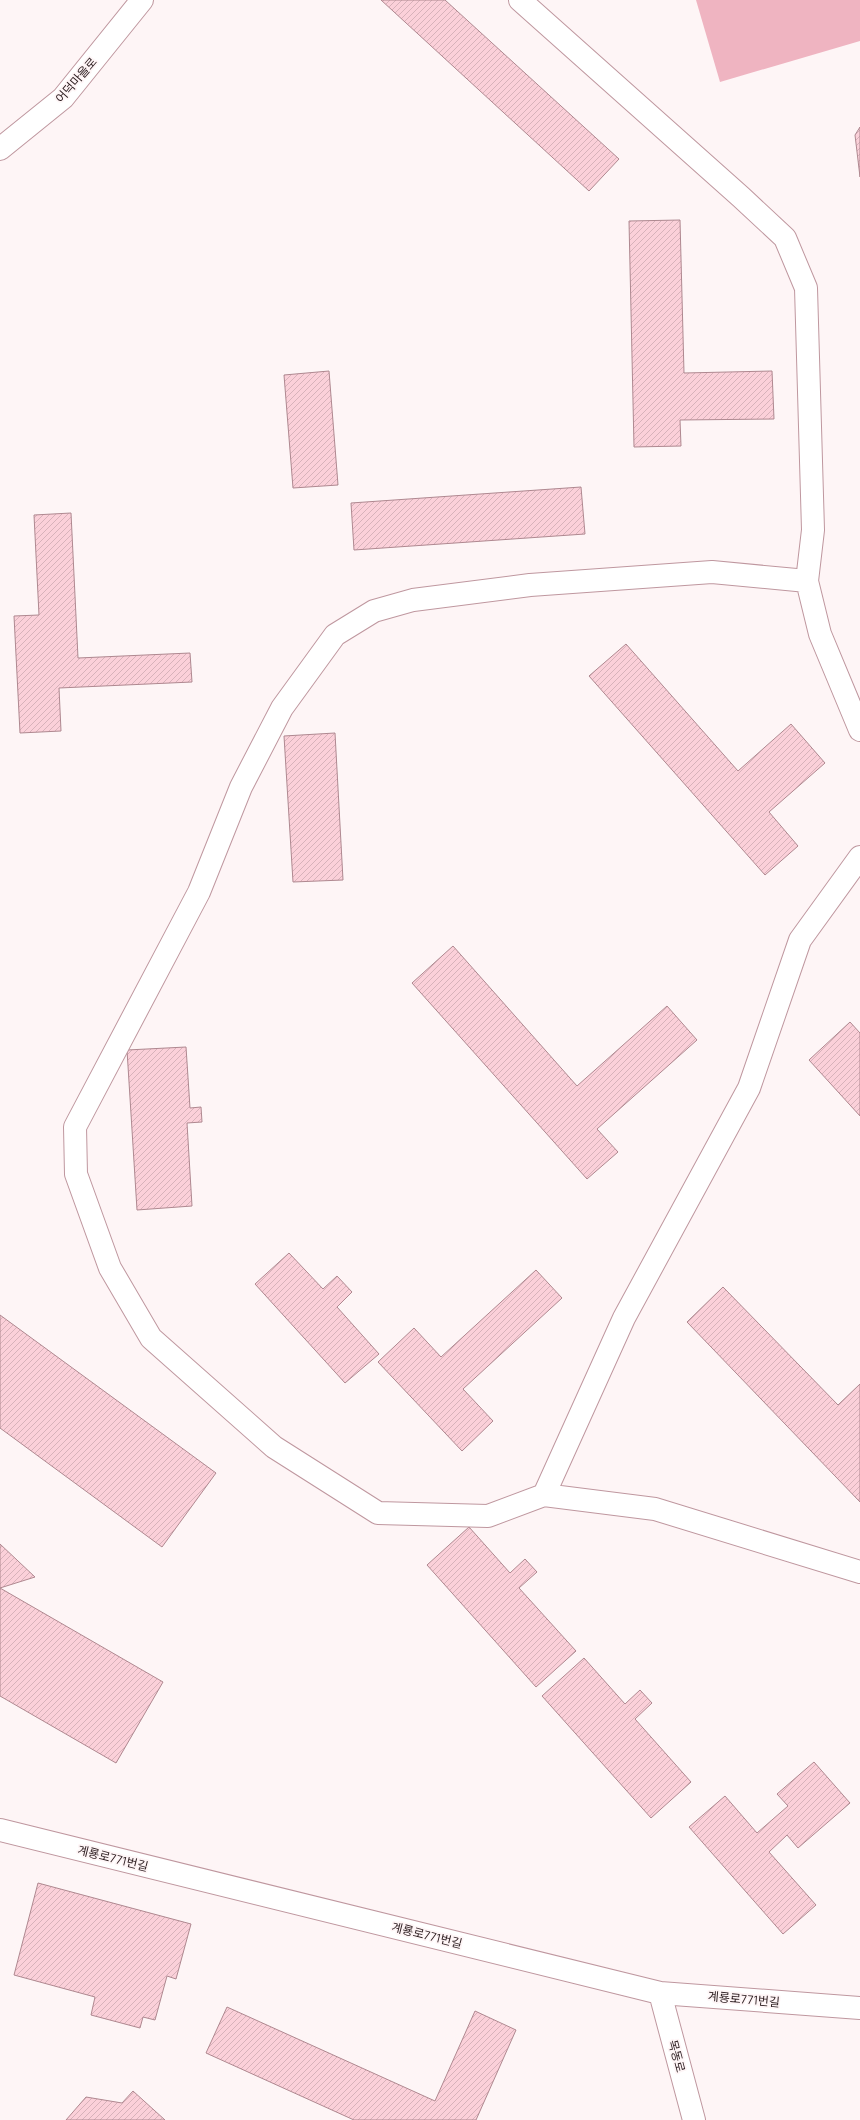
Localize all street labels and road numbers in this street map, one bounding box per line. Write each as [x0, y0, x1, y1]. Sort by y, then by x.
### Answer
street label: 어덕마을로 [51, 54, 101, 106]
street label: 계룡로771번길 [76, 1841, 150, 1875]
street label: 계룡로771번길 [390, 1918, 464, 1952]
street label: 계룡로771번길 [707, 1987, 781, 2011]
street label: 목동로 [665, 2038, 689, 2074]

